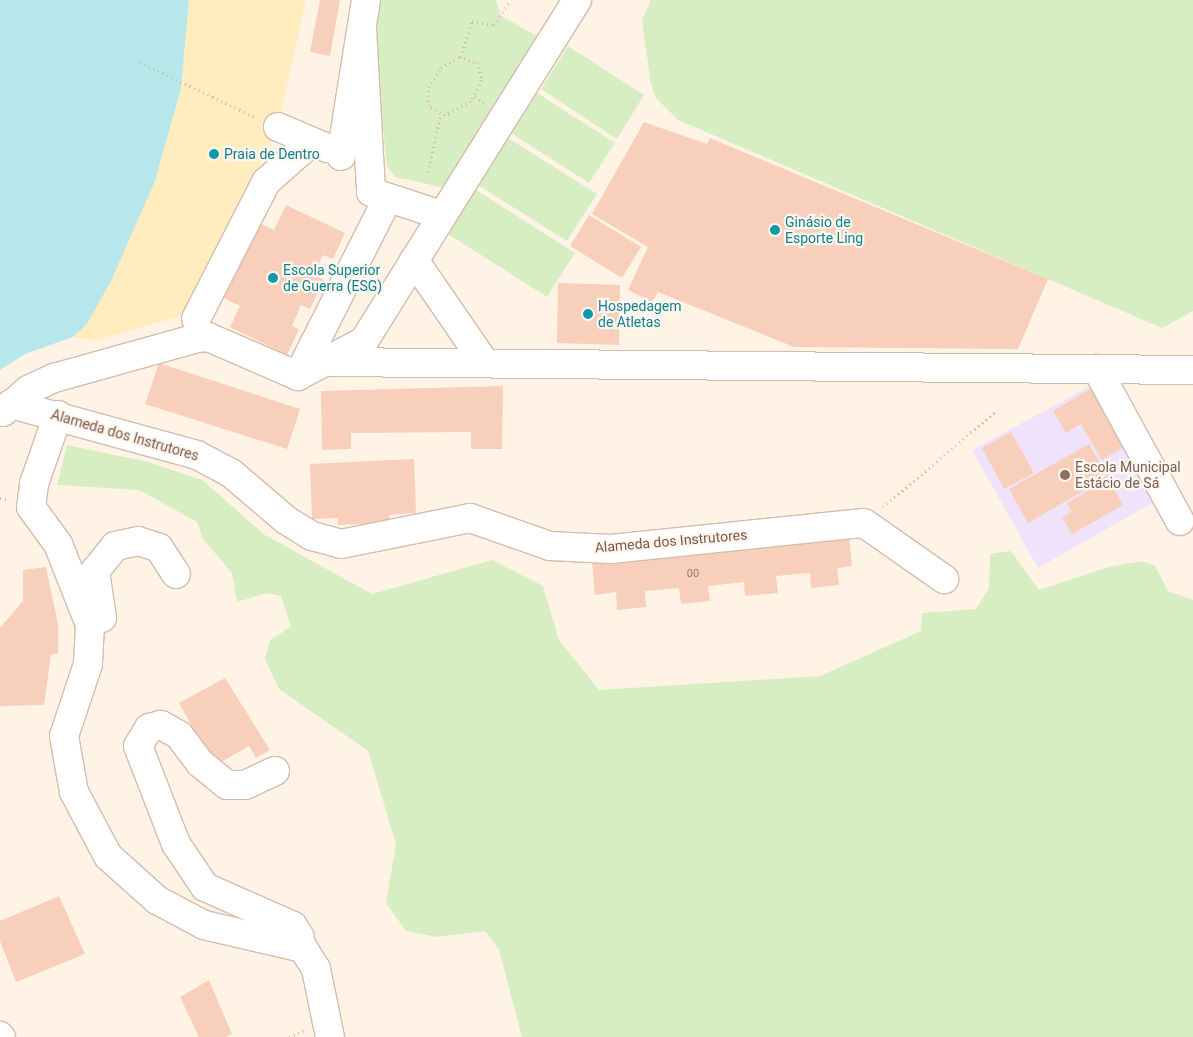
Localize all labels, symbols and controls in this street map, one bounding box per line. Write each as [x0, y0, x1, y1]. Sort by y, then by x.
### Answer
place label: Praia de Dentro [224, 146, 320, 162]
marker: Praia de Dentro [208, 148, 220, 160]
place label: Ginásio de Esporte Ling [785, 214, 863, 246]
marker: Ginásio de Esporte Ling [769, 224, 781, 236]
place label: Escola Superior de Guerra (ESG) [283, 262, 382, 294]
marker: Escola Superior de Guerra (ESG) [267, 272, 279, 284]
place label: Hospedagem de Atletas [598, 298, 682, 331]
marker: Hospedagem de Atletas [582, 308, 594, 320]
street label: Alameda dos Instrutores [49, 406, 201, 464]
place label: Escola Municipal Estácio de Sá [1075, 459, 1181, 492]
marker: Escola Municipal Estácio de Sá [1059, 469, 1071, 481]
street label: Alameda dos Instrutores [594, 526, 748, 556]
house number: 00 [687, 567, 699, 581]

